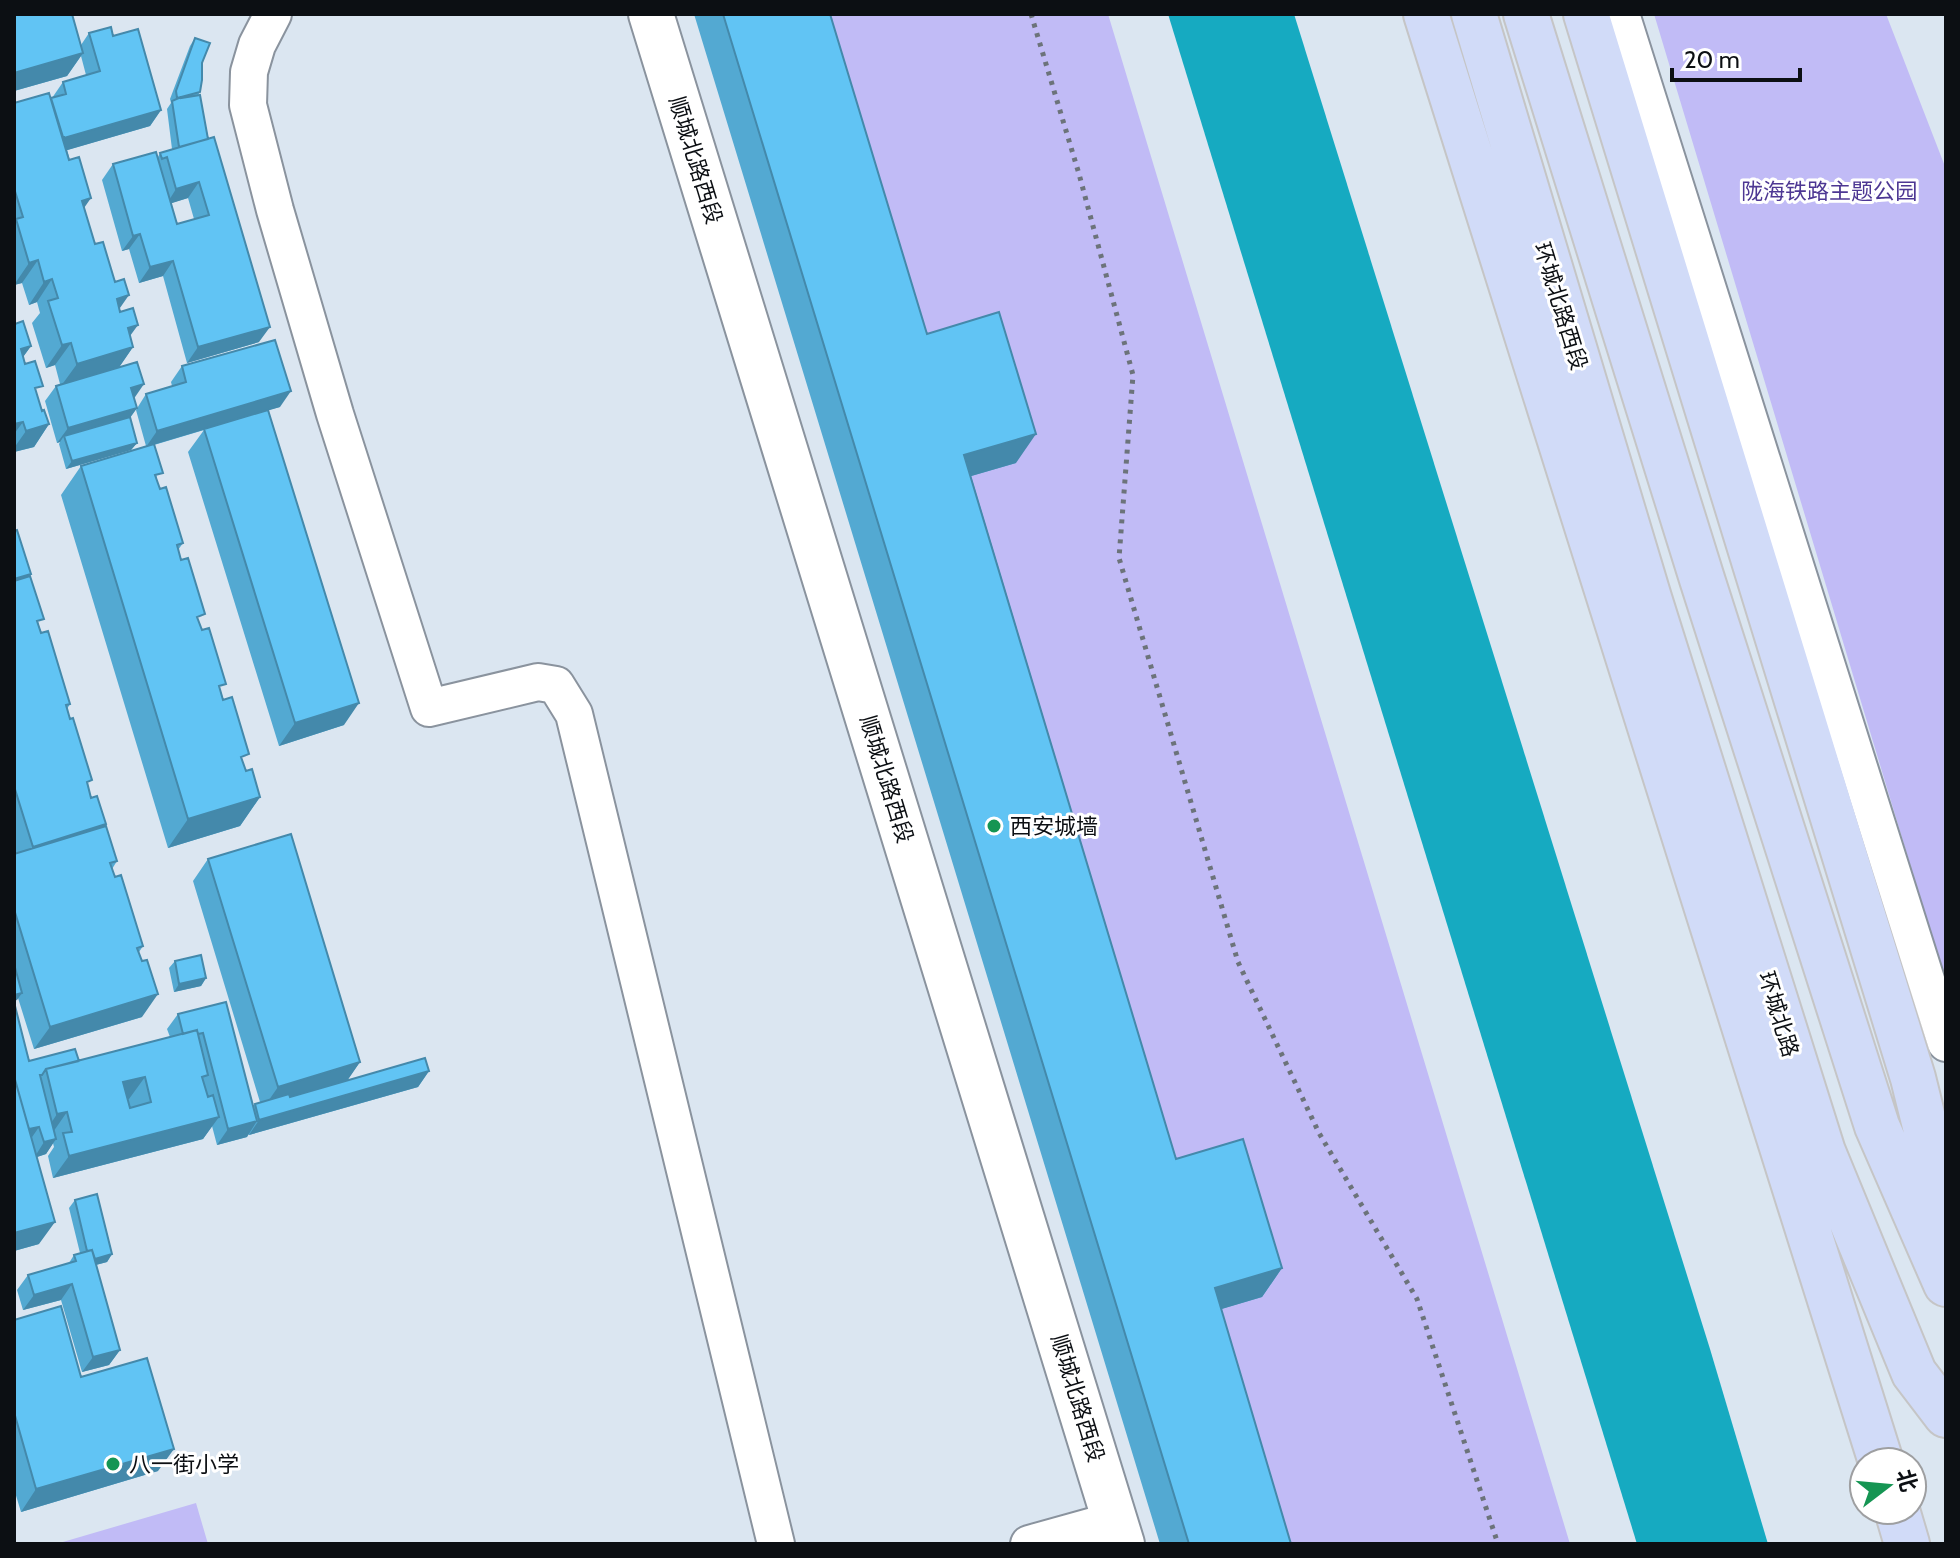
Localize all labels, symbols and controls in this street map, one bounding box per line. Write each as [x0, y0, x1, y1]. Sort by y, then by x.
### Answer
scale bar [1672, 32, 1800, 82]
text: 20 m [1684, 45, 1740, 74]
street label: 顺城北路西段 [663, 93, 728, 227]
park label: 陇海铁路主题公园 [1741, 178, 1917, 205]
street label: 环城北路西段 [1528, 239, 1593, 373]
street label: 顺城北路西段 [854, 712, 919, 846]
place label: 西安城墙 [1010, 813, 1098, 840]
marker: 西安城墙 [985, 817, 1003, 835]
street label: 环城北路 [1753, 968, 1804, 1060]
street label: 顺城北路西段 [1045, 1331, 1110, 1465]
north arrow [1848, 1446, 1928, 1526]
place label: 八一街小学 [129, 1451, 239, 1478]
marker: 八一街小学 [104, 1455, 122, 1473]
text: 北 [1891, 1466, 1923, 1495]

